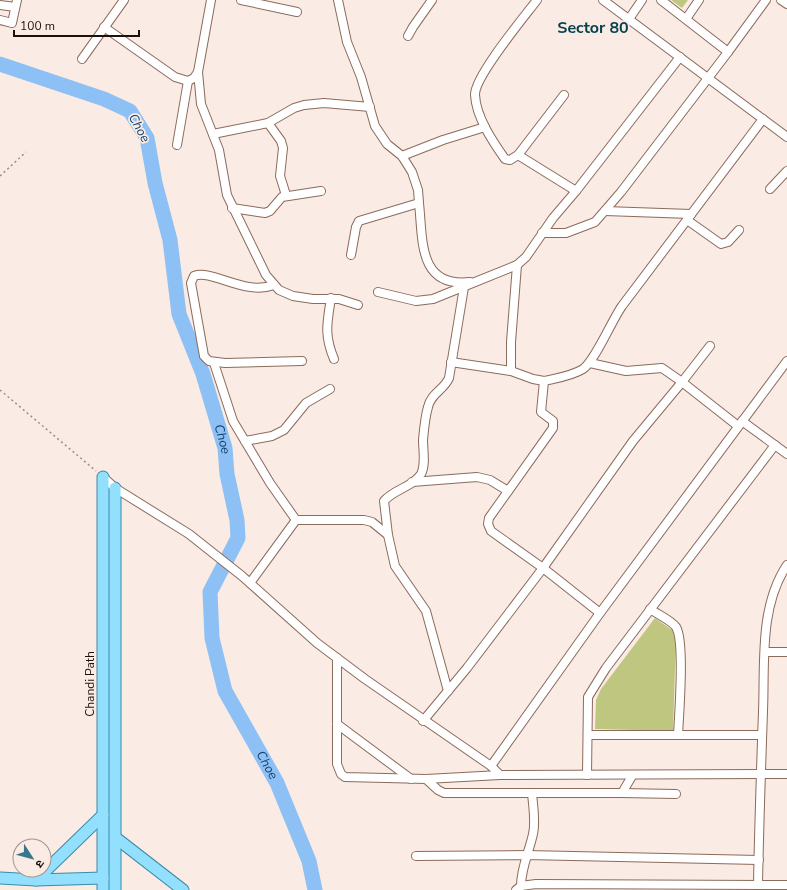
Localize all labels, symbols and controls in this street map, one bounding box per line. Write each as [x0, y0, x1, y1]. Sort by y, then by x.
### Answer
scale bar [14, 12, 139, 38]
district label: Sector 80 [557, 17, 629, 39]
text: 100 m [20, 18, 55, 34]
water label: Choe [124, 110, 154, 146]
water label: Choe [209, 422, 234, 455]
street label: Chandi Path [82, 651, 98, 717]
water label: Choe [252, 747, 282, 783]
north arrow [12, 838, 52, 878]
text: उ [31, 857, 48, 871]

